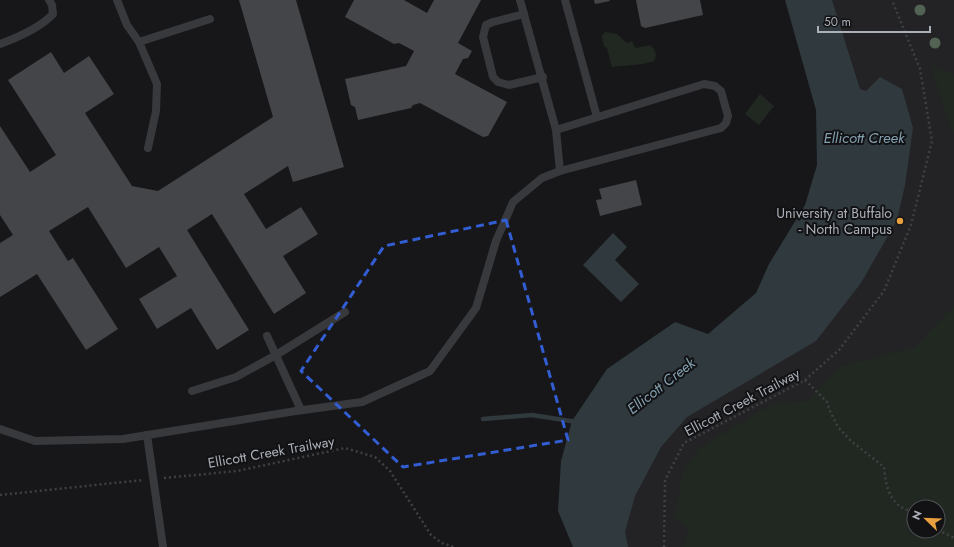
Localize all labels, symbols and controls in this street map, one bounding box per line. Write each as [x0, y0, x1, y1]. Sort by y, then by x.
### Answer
scale bar [818, 8, 930, 34]
text: 50 m [824, 13, 851, 31]
water label: Ellicott Creek [823, 127, 905, 149]
place label: University at Buffalo - North Campus [776, 203, 892, 239]
marker: University at Buffalo - North Campus [895, 216, 905, 226]
water label: Ellicott Creek [622, 352, 700, 420]
street label: Ellicott Creek Trailway [681, 363, 804, 441]
street label: Ellicott Creek Trailway [206, 431, 337, 473]
north arrow [906, 499, 946, 539]
text: N [908, 508, 926, 522]

